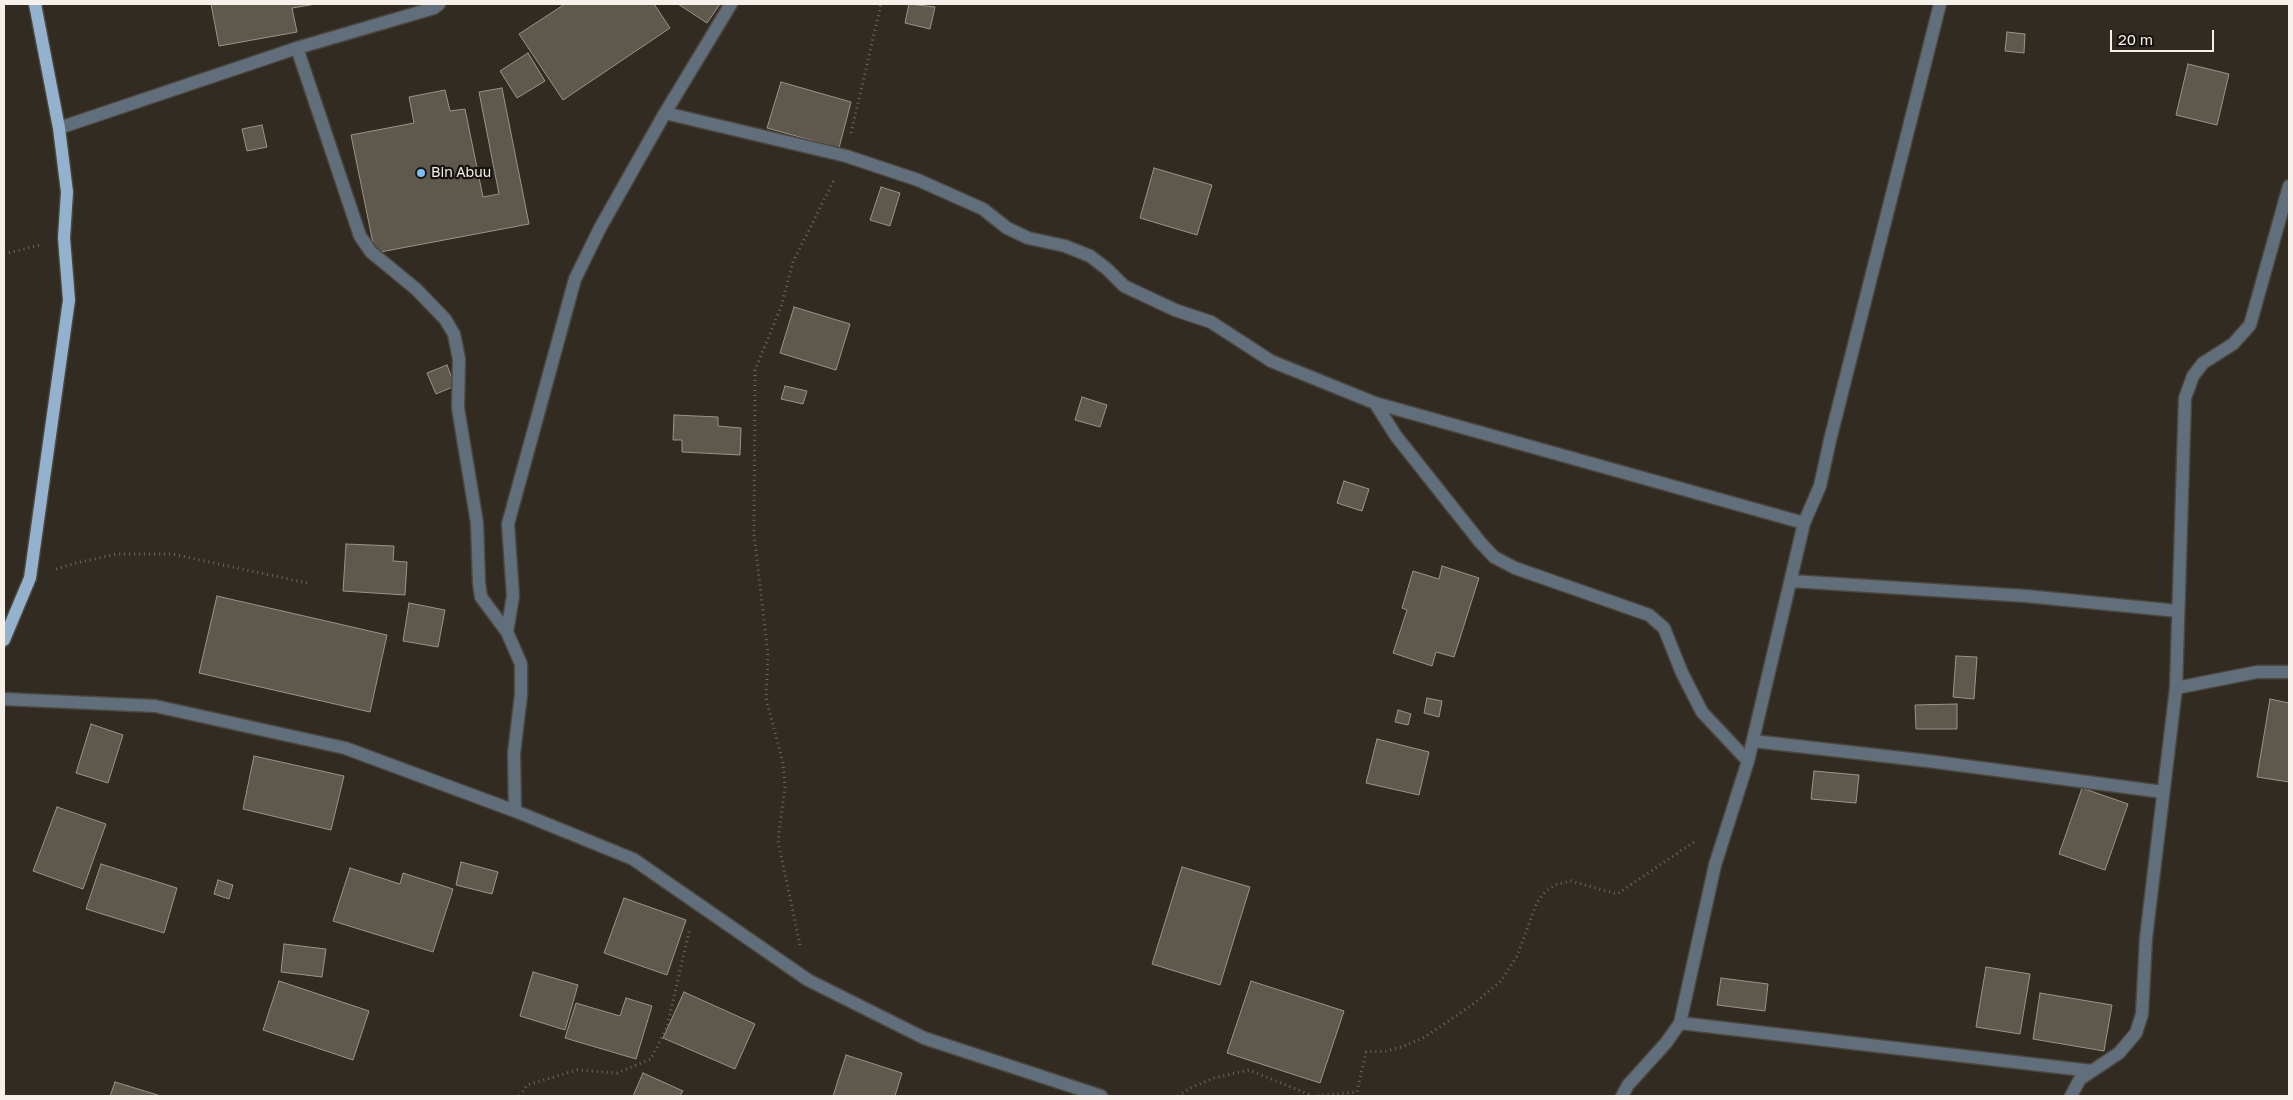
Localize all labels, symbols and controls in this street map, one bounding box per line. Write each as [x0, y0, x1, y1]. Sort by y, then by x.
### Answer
scale bar [2113, 20, 2217, 52]
text: 20 m [2118, 30, 2153, 48]
place label: Bin Abuu [431, 165, 491, 181]
marker: Bin Abuu [415, 167, 427, 179]

